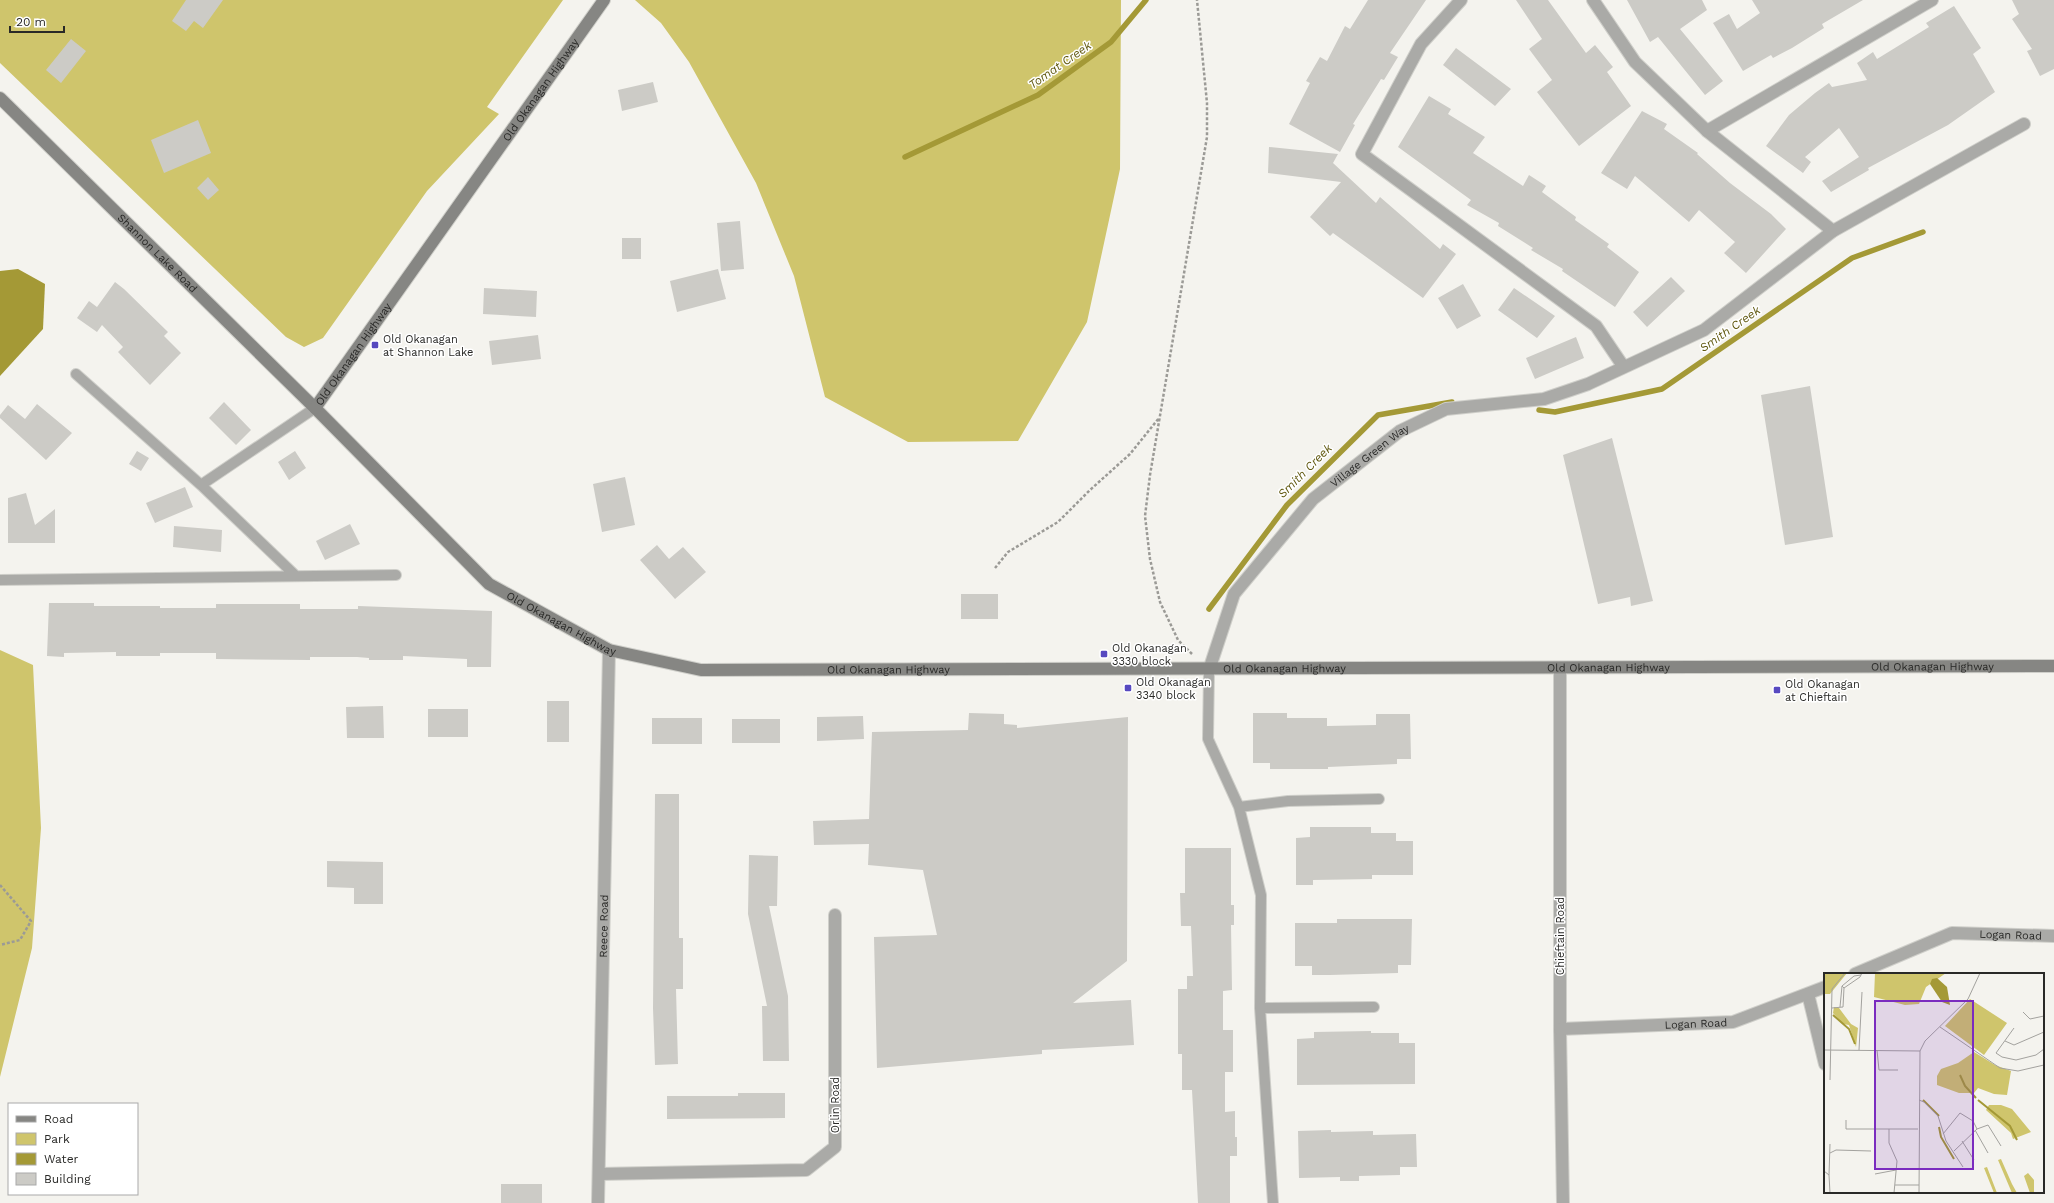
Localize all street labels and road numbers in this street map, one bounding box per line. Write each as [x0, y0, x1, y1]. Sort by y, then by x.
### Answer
street label: Old Okanagan Highway [500, 36, 581, 144]
street label: Shannon Lake Road [115, 211, 200, 295]
street label: Old Okanagan Highway [312, 300, 394, 408]
street label: Village Green Way [1327, 421, 1411, 490]
street label: Old Okanagan Highway [504, 588, 618, 658]
street label: Old Okanagan Highway [1871, 660, 1994, 673]
street label: Old Okanagan Highway [1547, 661, 1670, 674]
street label: Old Okanagan Highway [1223, 662, 1346, 675]
street label: Old Okanagan Highway [827, 663, 950, 676]
street label: Reece Road [596, 894, 611, 958]
street label: Chieftain Road [1554, 897, 1567, 975]
street label: Logan Road [1979, 927, 2042, 942]
street label: Logan Road [1664, 1016, 1727, 1031]
street label: Orlin Road [829, 1077, 842, 1133]

